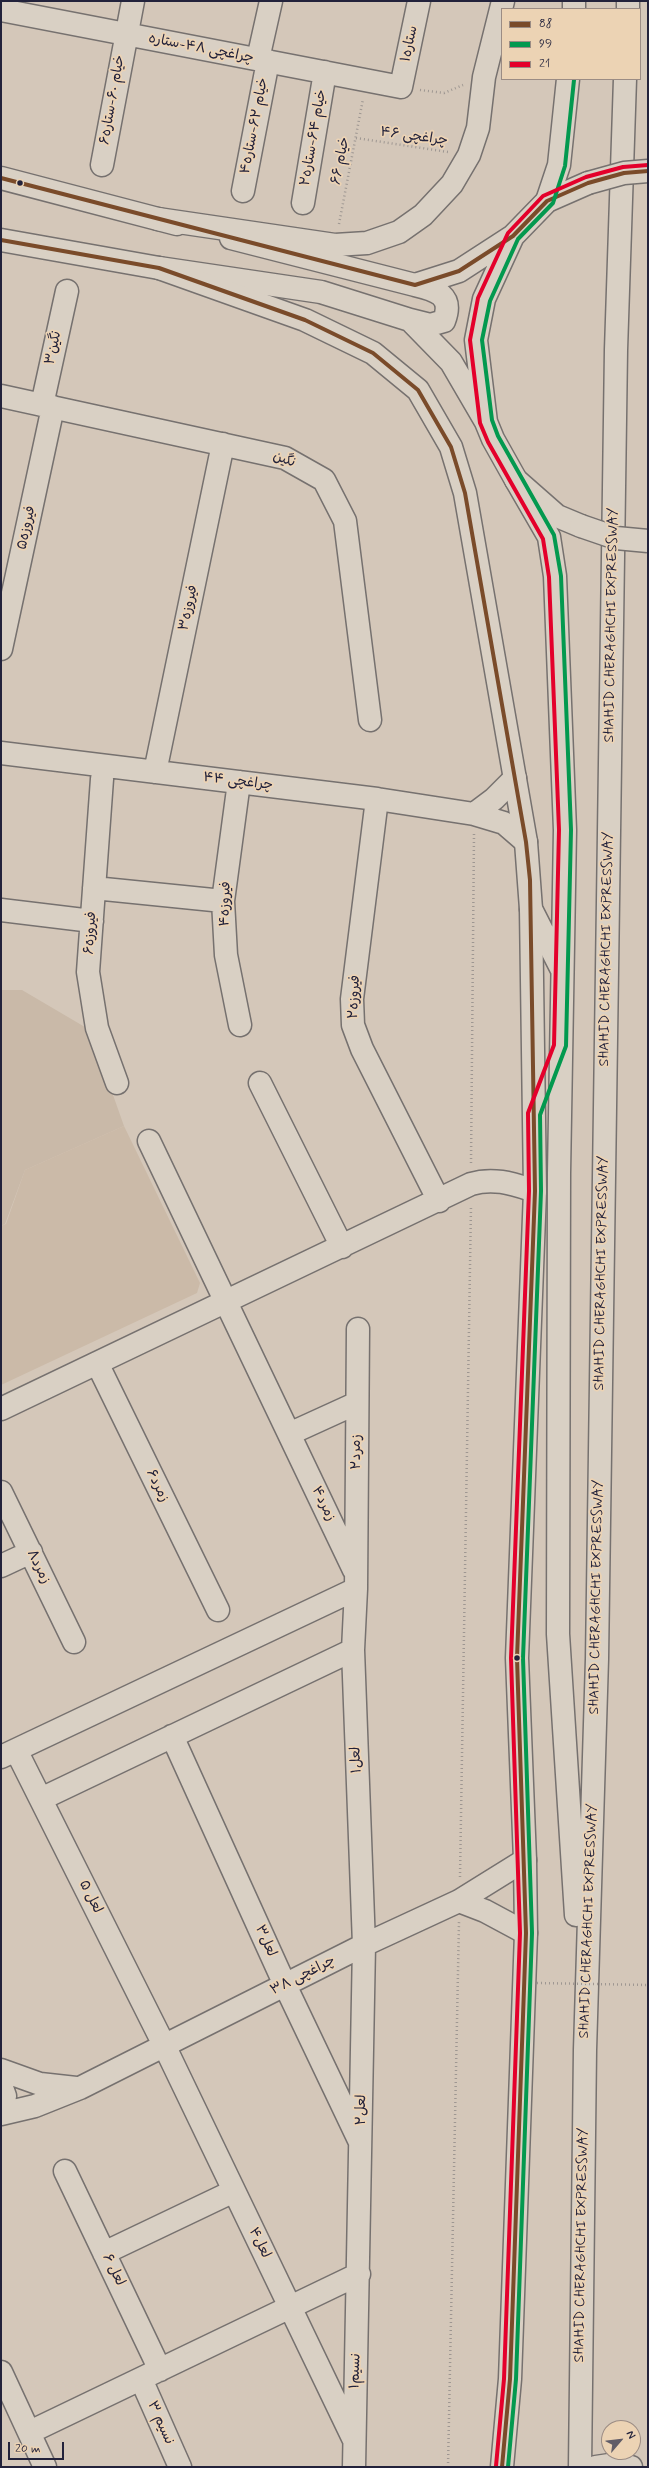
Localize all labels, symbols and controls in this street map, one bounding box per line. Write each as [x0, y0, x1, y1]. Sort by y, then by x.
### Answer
legend [501, 8, 641, 80]
text: 88 [539, 16, 552, 32]
street label: ستاره۱ [398, 24, 422, 64]
street label: چراغچی ۴۸-ستاره [147, 31, 255, 67]
text: 99 [539, 36, 552, 52]
street label: خیام ۶۰-ستاره۶ [97, 54, 129, 146]
text: 21 [539, 56, 550, 72]
street label: خیام ۶۲-ستاره۴ [237, 76, 273, 176]
street label: خیام ۶۴-ستاره۲ [297, 88, 331, 188]
street label: چراغچی ۴۶ [379, 124, 449, 150]
street label: خیام ۶۶ [328, 136, 354, 186]
unlabelled marker [15, 178, 25, 188]
street label: نگین۳ [42, 330, 66, 366]
street label: نگین [270, 448, 298, 472]
street label: فیروزه۵ [14, 505, 40, 551]
street label: SHAHID CHERAGHCHI EXPRESSWAY [602, 507, 622, 743]
street label: فیروزه۳ [176, 584, 202, 632]
street label: چراغچی ۴۴ [202, 769, 274, 795]
street label: SHAHID CHERAGHCHI EXPRESSWAY [597, 831, 617, 1067]
street label: فیروزه۴ [217, 881, 235, 927]
street label: فیروزه۶ [81, 911, 101, 955]
street label: فیروزه۲ [345, 975, 365, 1019]
street label: SHAHID CHERAGHCHI EXPRESSWAY [592, 1155, 612, 1391]
street label: زمرد۲ [349, 1434, 365, 1470]
street label: زمرد۶ [142, 1467, 172, 1505]
street label: SHAHID CHERAGHCHI EXPRESSWAY [587, 1479, 607, 1715]
street label: زمرد۴ [307, 1484, 339, 1524]
street label: زمرد۸ [23, 1547, 53, 1587]
unlabelled marker [512, 1653, 522, 1663]
street label: لعل۱ [348, 1746, 366, 1774]
street label: SHAHID CHERAGHCHI EXPRESSWAY [577, 1803, 601, 2039]
street label: لعل ۵ [75, 1878, 105, 1916]
street label: لعل۳ [251, 1923, 279, 1959]
street label: چراغچی ۳۸ [268, 1953, 338, 1999]
street label: لعل۲ [353, 2094, 371, 2126]
street label: SHAHID CHERAGHCHI EXPRESSWAY [572, 2127, 592, 2363]
street label: لعل۴ [244, 2225, 274, 2261]
street label: لعل ۶ [98, 2251, 128, 2289]
street label: نسیم۱ [347, 2353, 365, 2389]
street label: نسیم ۳ [143, 2399, 177, 2447]
north arrow [601, 2420, 641, 2460]
text: N [623, 2428, 639, 2441]
scale bar [10, 2434, 66, 2460]
text: 20 m [15, 2441, 41, 2457]

